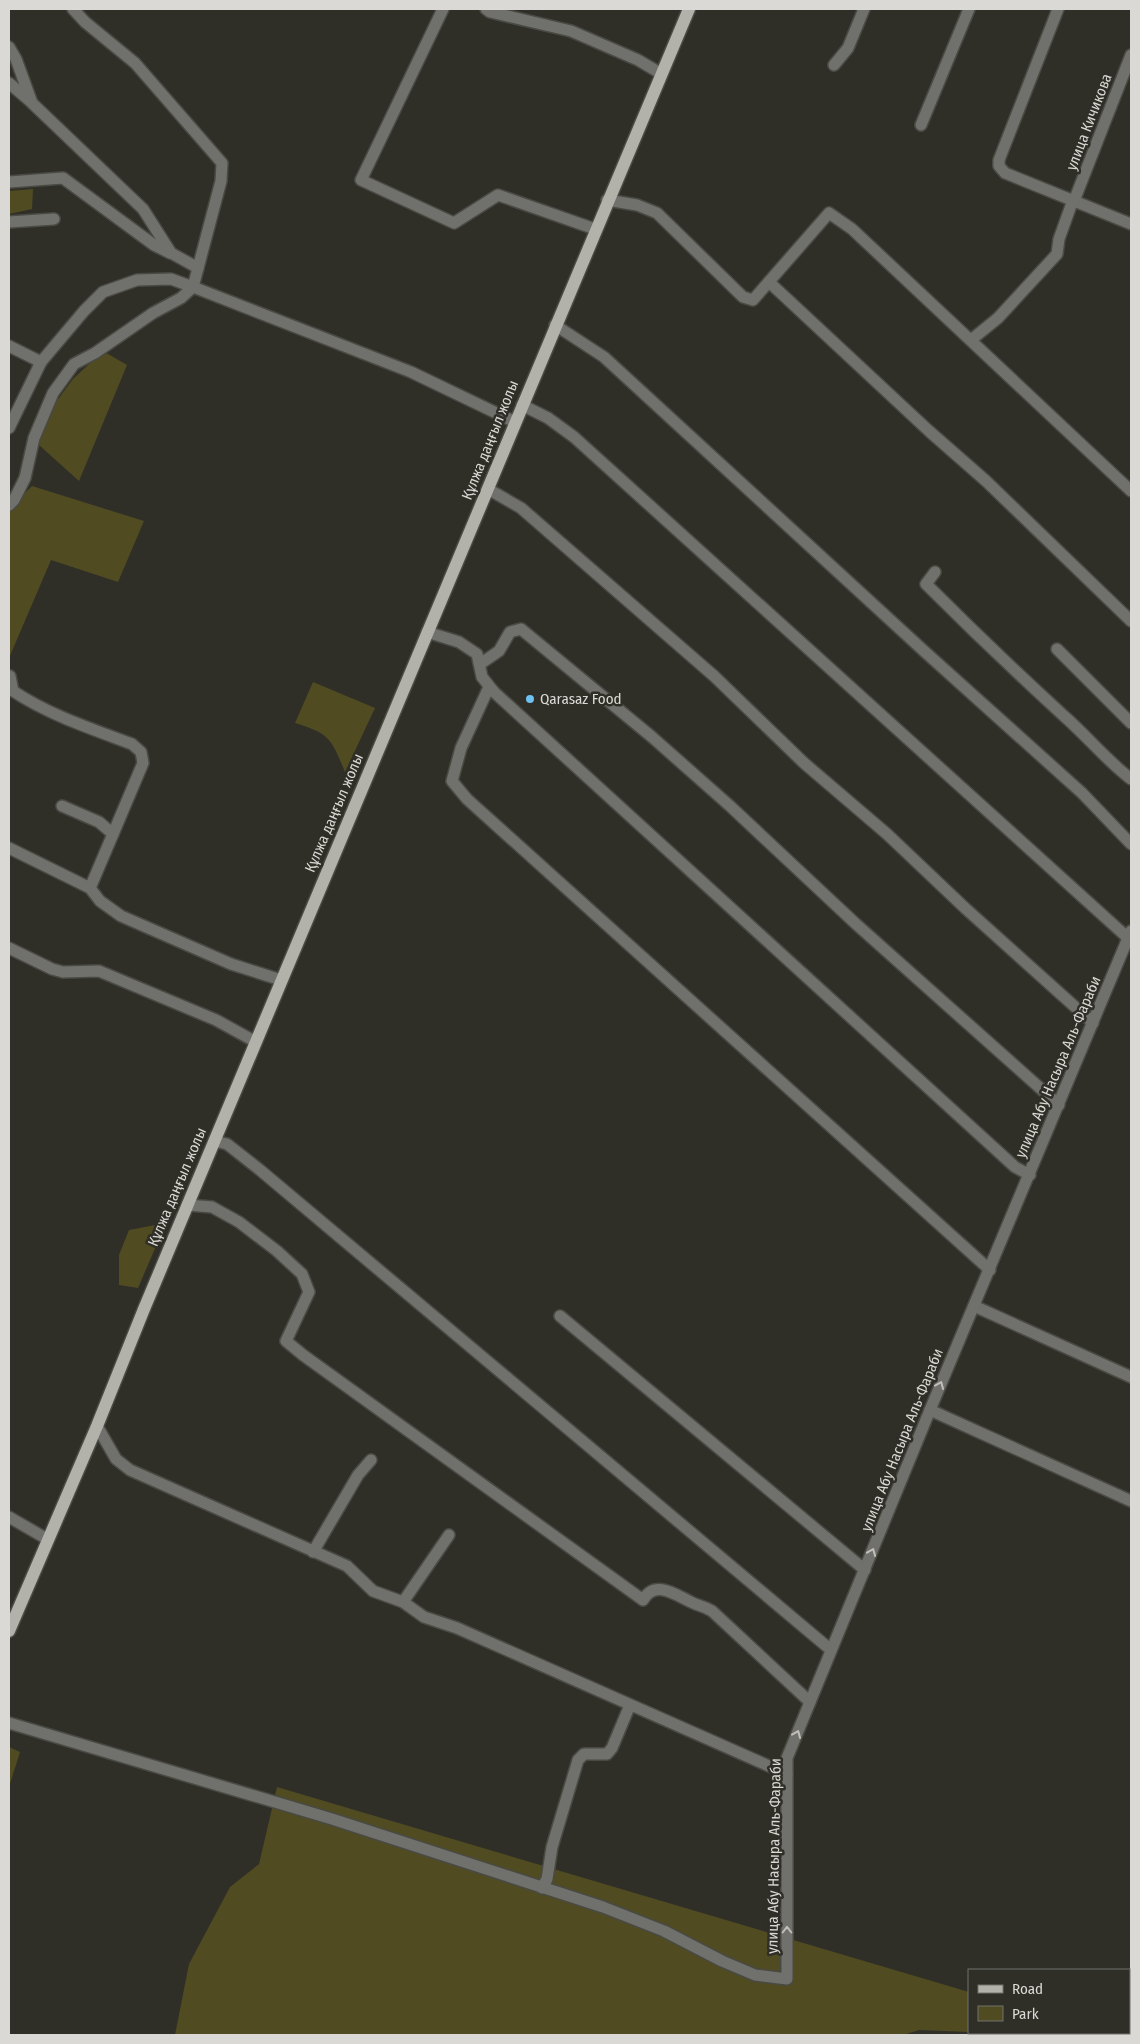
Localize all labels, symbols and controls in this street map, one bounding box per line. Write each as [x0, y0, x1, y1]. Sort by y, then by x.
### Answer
street label: улица Кичикова [1062, 71, 1116, 173]
street label: Құлжа даңғыл жолы [458, 378, 522, 502]
place label: Qarasaz Food [540, 690, 622, 708]
marker: Qarasaz Food [524, 693, 536, 705]
street label: Құлжа даңғыл жолы [301, 751, 367, 875]
street label: улица Абу Насыра Аль-Фараби [1011, 973, 1105, 1161]
street label: Құлжа даңғыл жолы [144, 1125, 210, 1249]
street label: улица Абу Насыра Аль-Фараби [857, 1346, 947, 1534]
one-way arrow [934, 1381, 945, 1390]
one-way arrow [866, 1548, 876, 1557]
one-way arrow [791, 1731, 801, 1739]
street label: улица Абу Насыра Аль-Фараби [763, 1758, 785, 1954]
one-way arrow [782, 1926, 792, 1934]
legend [968, 1969, 1130, 2034]
text: Road [1012, 1980, 1043, 1998]
text: Park [1012, 2005, 1039, 2023]

